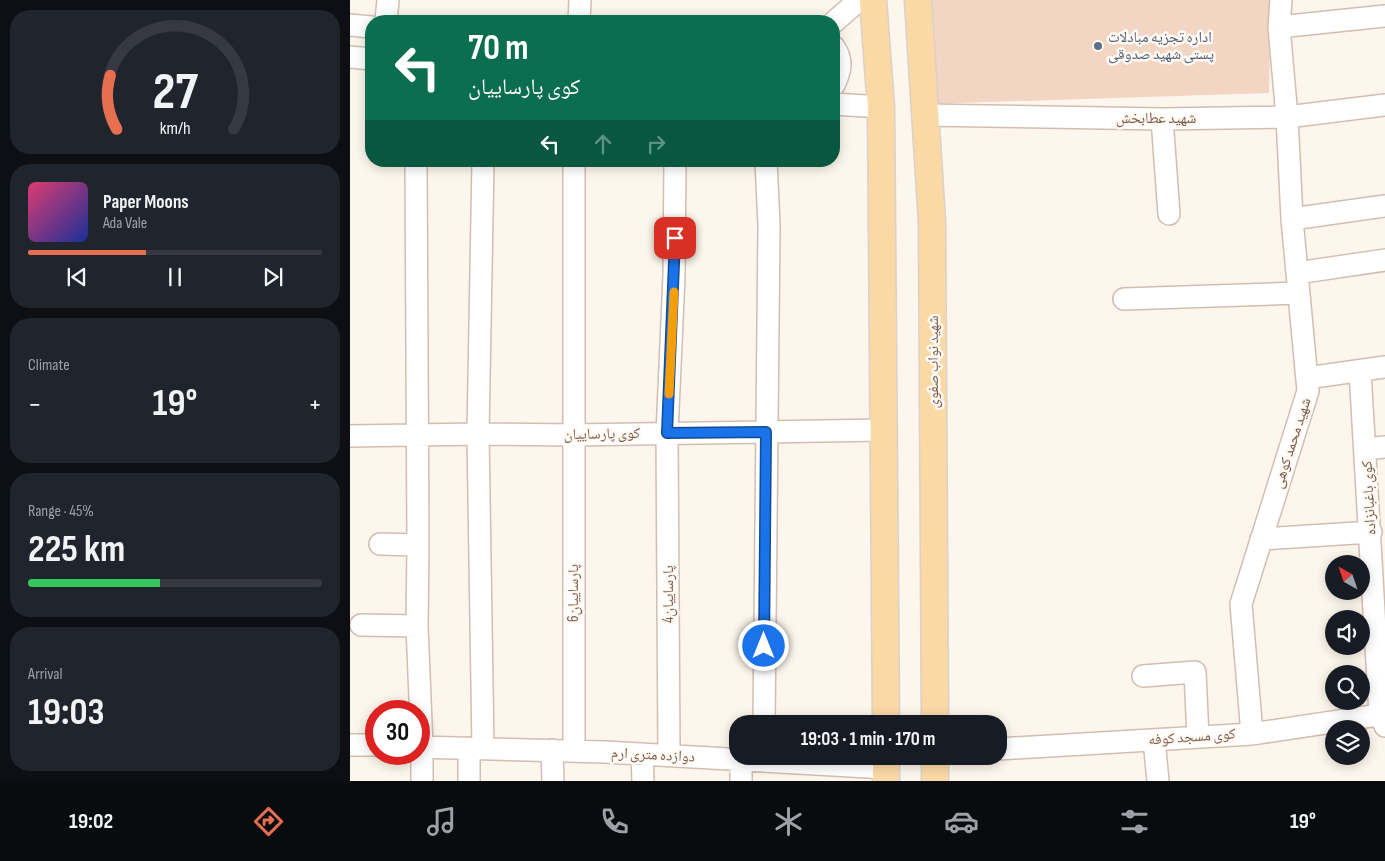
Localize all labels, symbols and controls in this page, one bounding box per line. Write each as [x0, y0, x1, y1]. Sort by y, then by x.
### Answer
text: 70 m [468, 27, 528, 70]
place label: اداره تجزیه مبادلات پستی شهید صدوقی [1108, 28, 1214, 64]
icon: left [385, 35, 450, 100]
marker: اداره تجزیه مبادلات پستی شهید صدوقی [1092, 40, 1104, 52]
text: 27 [152, 61, 198, 124]
text: کوی پارساییان [468, 74, 580, 101]
street label: شهید عطابخش [1116, 109, 1196, 128]
text: km/h [160, 118, 190, 139]
icon: left [536, 130, 564, 158]
icon: ahead [589, 130, 617, 158]
icon: right [642, 130, 670, 158]
text: Paper Moons [103, 191, 189, 214]
text: Ada Vale [103, 214, 147, 233]
pin [654, 217, 696, 259]
icon: arrive [661, 224, 689, 252]
icon: previous [63, 263, 91, 291]
icon: pause [161, 263, 189, 291]
icon: next [259, 263, 287, 291]
street label: شهید نواب صفوی [924, 315, 943, 409]
text: Climate [28, 356, 70, 375]
text: 19° [153, 381, 197, 426]
text: − [28, 388, 42, 421]
text: + [308, 388, 322, 421]
street label: شهید محمد کوهی [1268, 395, 1316, 491]
street label: کوی پارساییان [564, 424, 640, 444]
street label: کوی باغبانزاده [1358, 460, 1380, 536]
text: Range · 45% [28, 502, 94, 521]
text: 225 km [28, 527, 125, 572]
north arrow [1325, 555, 1370, 600]
map controls [1325, 555, 1370, 765]
street label: پارساییان6 [564, 564, 583, 622]
street label: پارساییان4 [659, 565, 678, 623]
button: sound [1325, 610, 1370, 655]
position arrow [737, 619, 789, 671]
text: Arrival [28, 665, 62, 684]
button: search [1325, 665, 1370, 710]
text: 19:03 [28, 690, 105, 735]
speed limit sign: 30 [365, 700, 430, 765]
button: layers [1325, 720, 1370, 765]
street label: کوی مسجد کوفه [1148, 724, 1236, 750]
text: 19:03 · 1 min · 170 m [801, 728, 935, 751]
street label: دوازده متری ارم [611, 743, 695, 767]
icon: directions [251, 804, 286, 839]
icon: music [424, 804, 459, 839]
icon: phone [597, 804, 632, 839]
icon: climate [771, 804, 806, 839]
icon: car [944, 804, 979, 839]
icon: filters [1117, 804, 1152, 839]
text: 19:02 [69, 808, 113, 835]
text: 19° [1290, 808, 1316, 835]

